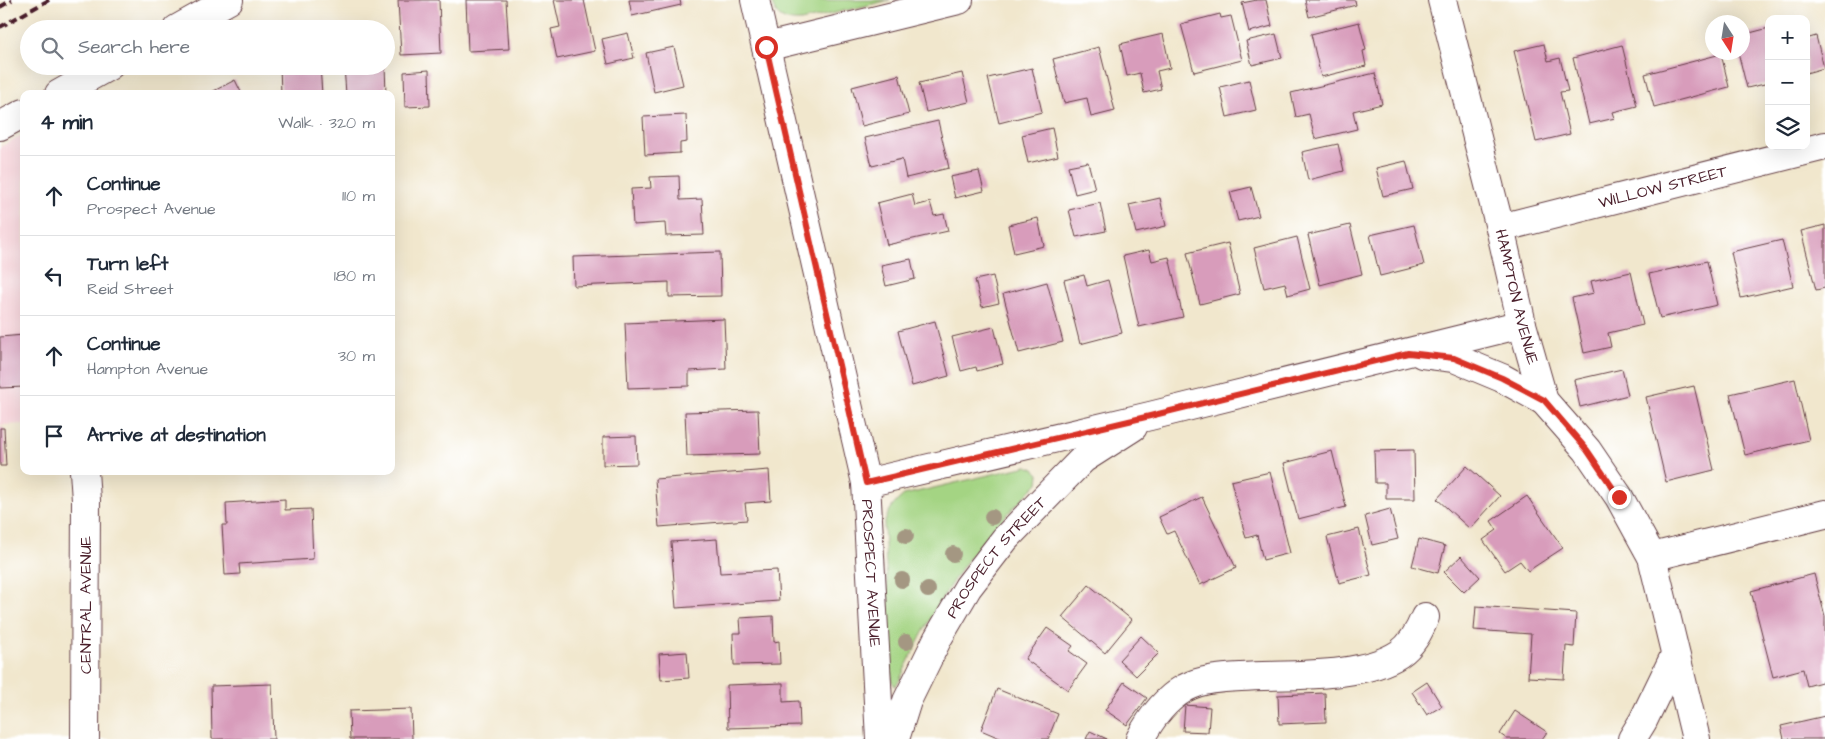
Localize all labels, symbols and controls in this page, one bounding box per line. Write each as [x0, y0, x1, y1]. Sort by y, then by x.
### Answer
north arrow [1705, 15, 1750, 60]
map controls [1765, 15, 1810, 150]
button: + [1765, 15, 1810, 60]
search box [20, 20, 395, 75]
icon: search [38, 34, 66, 62]
text: Search here [78, 34, 190, 61]
route start [755, 36, 778, 59]
button: − [1765, 60, 1810, 105]
button: layers [1765, 105, 1810, 150]
text: 4 min [40, 108, 93, 137]
text: Walk · 320 m [278, 112, 375, 134]
street label: WILLOW STREET [1596, 160, 1730, 214]
text: Continue [87, 171, 161, 198]
icon: ahead [40, 182, 68, 210]
text: 110 m [342, 185, 375, 207]
text: Prospect Avenue [87, 198, 216, 220]
street label: HAMPTON AVENUE [1490, 227, 1544, 368]
text: Turn left [87, 251, 168, 278]
icon: left [40, 262, 68, 290]
text: 180 m [334, 265, 375, 287]
text: Reid Street [87, 278, 173, 300]
text: Continue [87, 331, 161, 358]
icon: ahead [40, 342, 68, 370]
text: 30 m [338, 345, 375, 367]
text: Hampton Avenue [87, 358, 208, 380]
icon: arrive [40, 422, 68, 450]
text: Arrive at destination [87, 422, 266, 449]
route end [1608, 486, 1631, 509]
street label: PROSPECT STREET [941, 492, 1052, 622]
street label: PROSPECT AVENUE [856, 499, 886, 648]
street label: CENTRAL AVENUE [75, 535, 97, 674]

